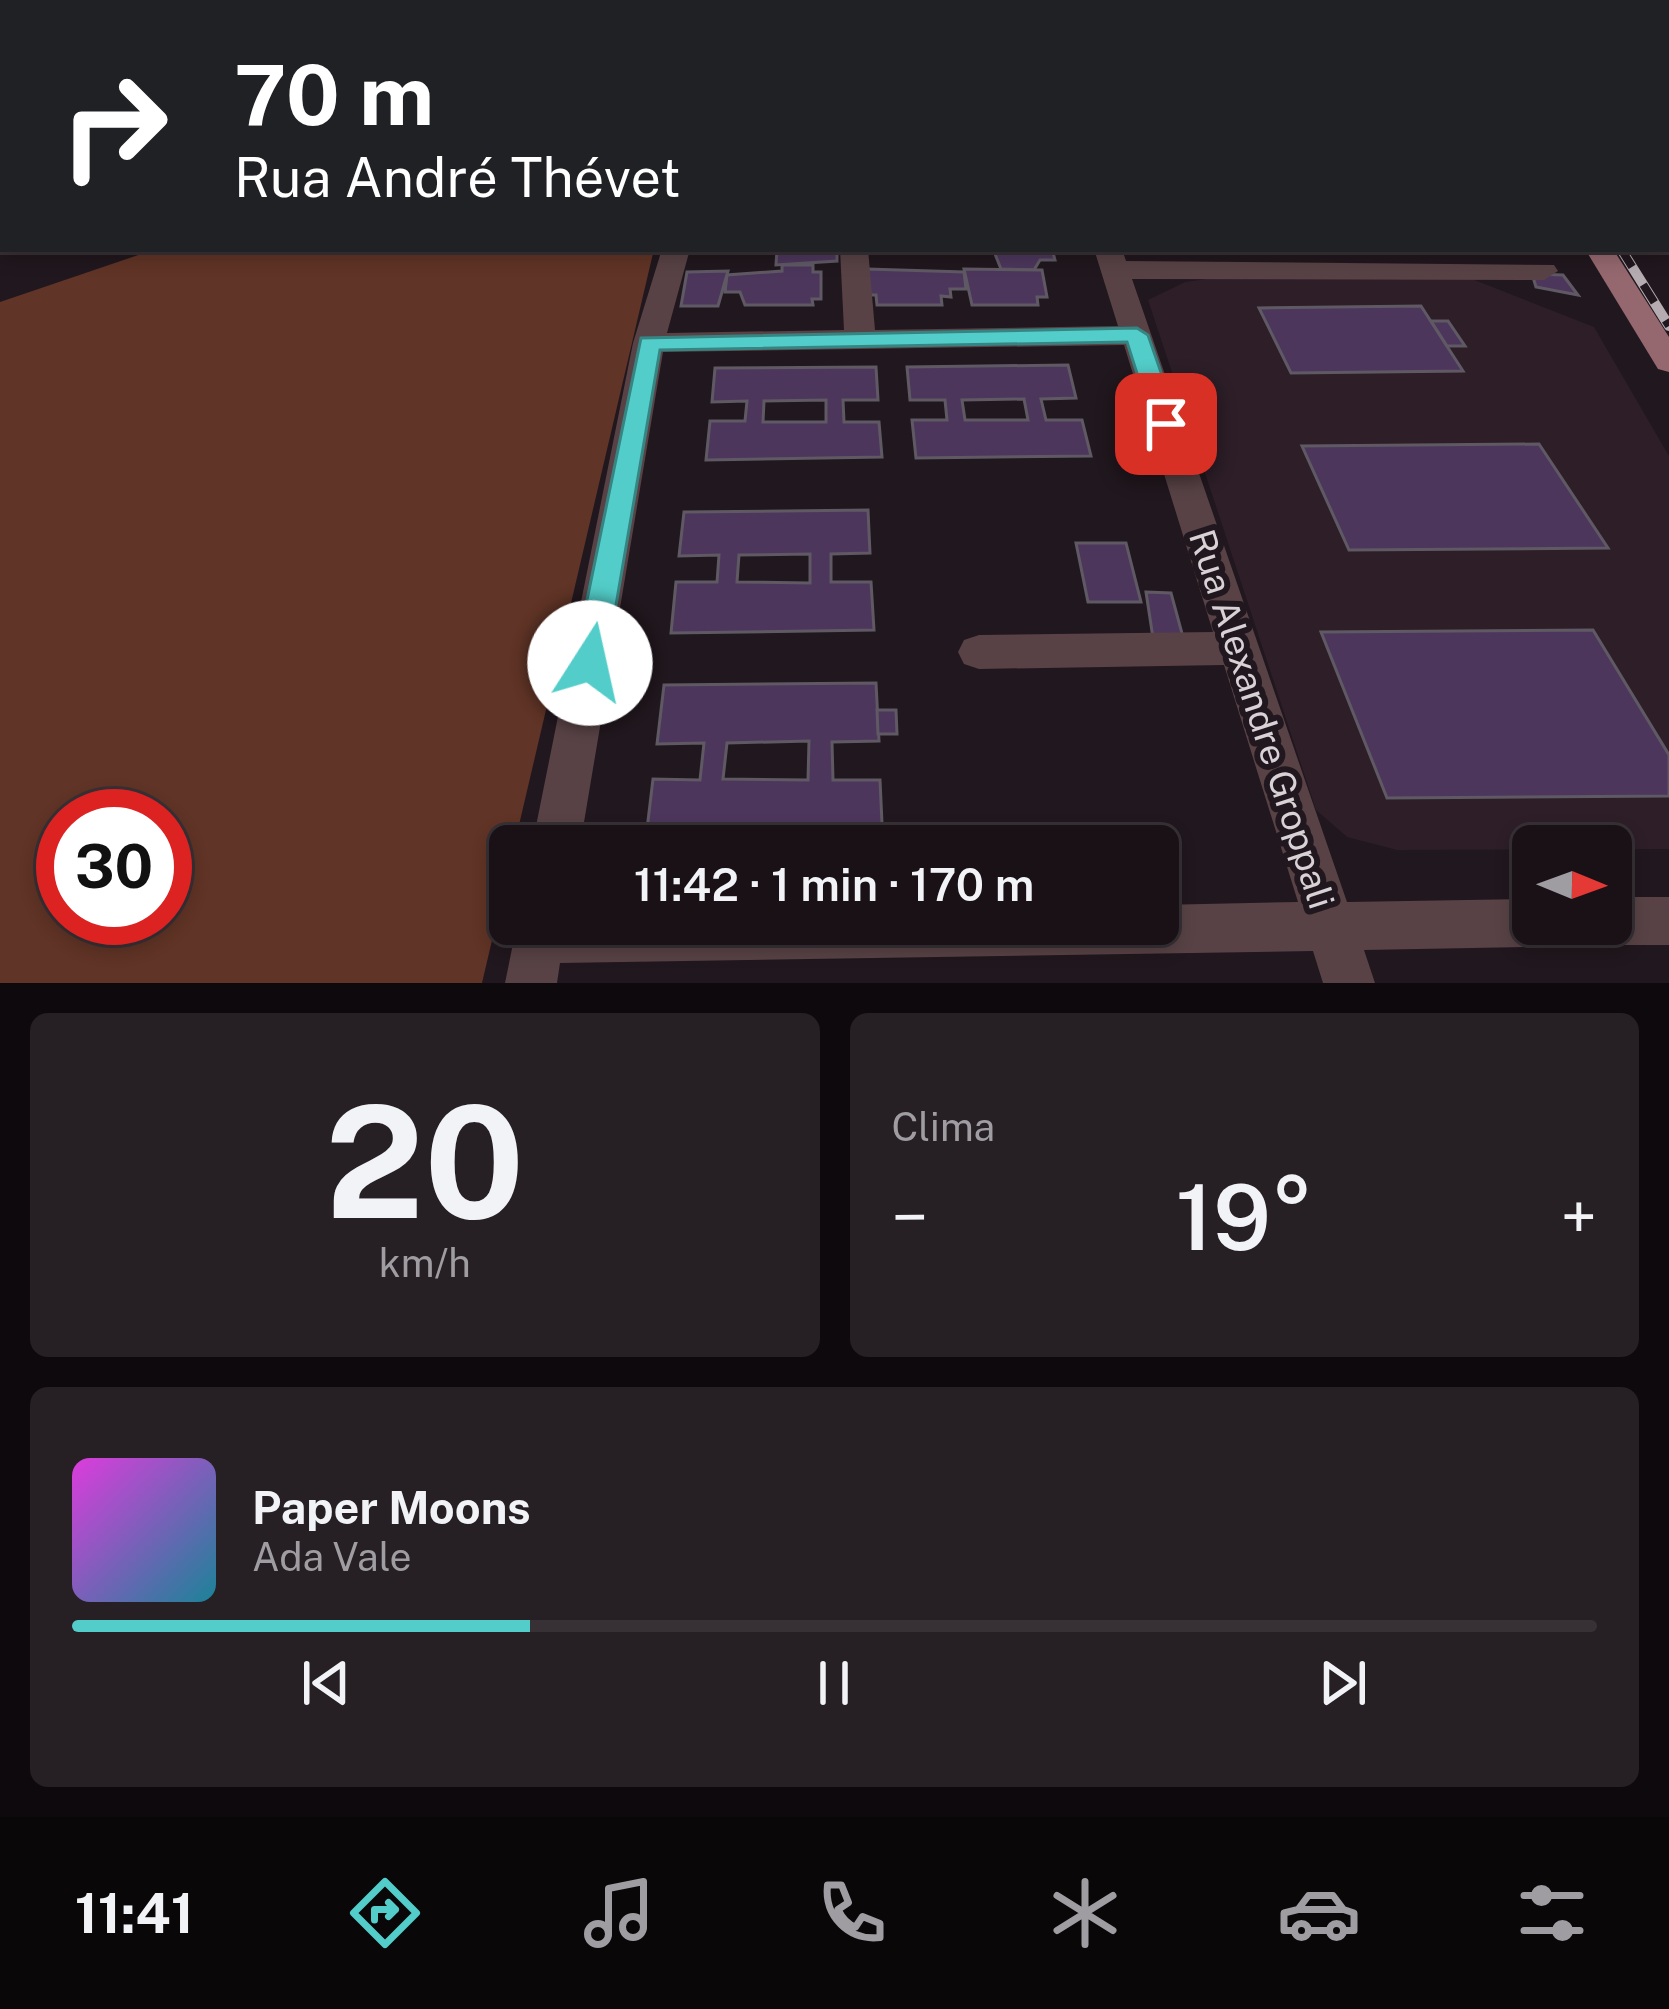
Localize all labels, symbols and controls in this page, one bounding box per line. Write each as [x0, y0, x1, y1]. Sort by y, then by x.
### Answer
text: 70 m [234, 45, 434, 144]
icon: right [36, 48, 192, 204]
text: Rua André Thévet [234, 146, 681, 209]
pin [1115, 373, 1217, 475]
icon: arrive [1133, 391, 1199, 457]
street label: Rua Alexandre Groppali [1181, 524, 1343, 914]
position arrow [527, 600, 653, 726]
speed limit sign: 30 [36, 789, 192, 945]
north arrow [1512, 825, 1632, 945]
map controls [1512, 825, 1632, 945]
text: 11:42 · 1 min · 170 m [634, 858, 1034, 911]
text: 20 [325, 1070, 525, 1253]
text: Clima [892, 1104, 995, 1150]
text: 19° [1175, 1164, 1313, 1270]
text: − [892, 1178, 928, 1256]
text: + [1560, 1178, 1597, 1256]
text: km/h [379, 1240, 471, 1286]
text: Paper Moons [252, 1481, 531, 1534]
text: Ada Vale [252, 1534, 412, 1580]
icon: previous [293, 1650, 359, 1716]
icon: pause [801, 1650, 867, 1716]
icon: next [1310, 1650, 1376, 1716]
icon: directions [343, 1871, 427, 1955]
icon: music [577, 1871, 661, 1955]
icon: phone [810, 1871, 894, 1955]
icon: climate [1043, 1871, 1127, 1955]
icon: car [1277, 1871, 1361, 1955]
icon: filters [1510, 1871, 1594, 1955]
text: 11:41 [75, 1882, 194, 1945]

